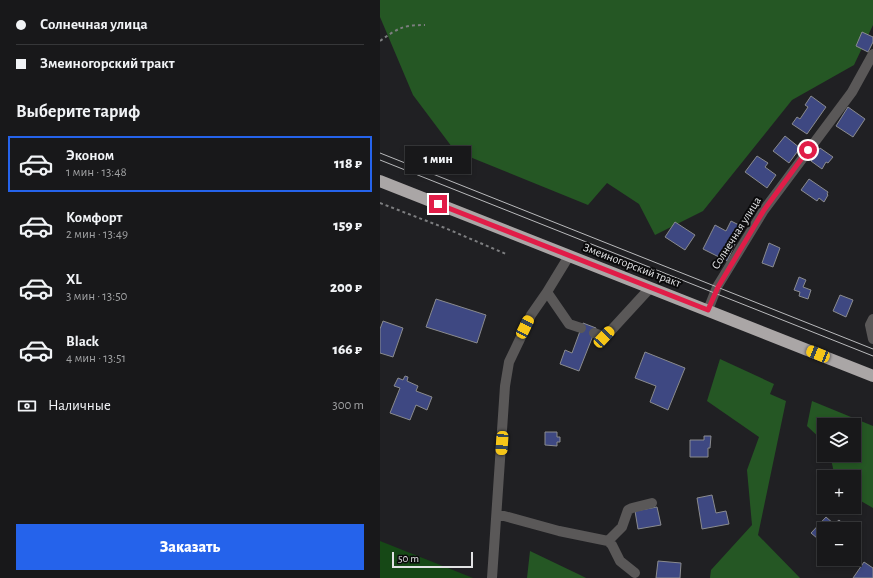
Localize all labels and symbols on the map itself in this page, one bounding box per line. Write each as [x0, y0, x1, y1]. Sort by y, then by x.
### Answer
route start [799, 141, 817, 159]
callout: 1 мин [405, 146, 471, 174]
street label: Солнечная улица [709, 194, 764, 272]
route end [429, 195, 447, 213]
street label: Змеиногорский тракт [581, 241, 683, 289]
car [514, 314, 536, 340]
car [591, 324, 617, 350]
car [805, 344, 831, 364]
car [495, 431, 509, 455]
scale bar [392, 550, 473, 569]

